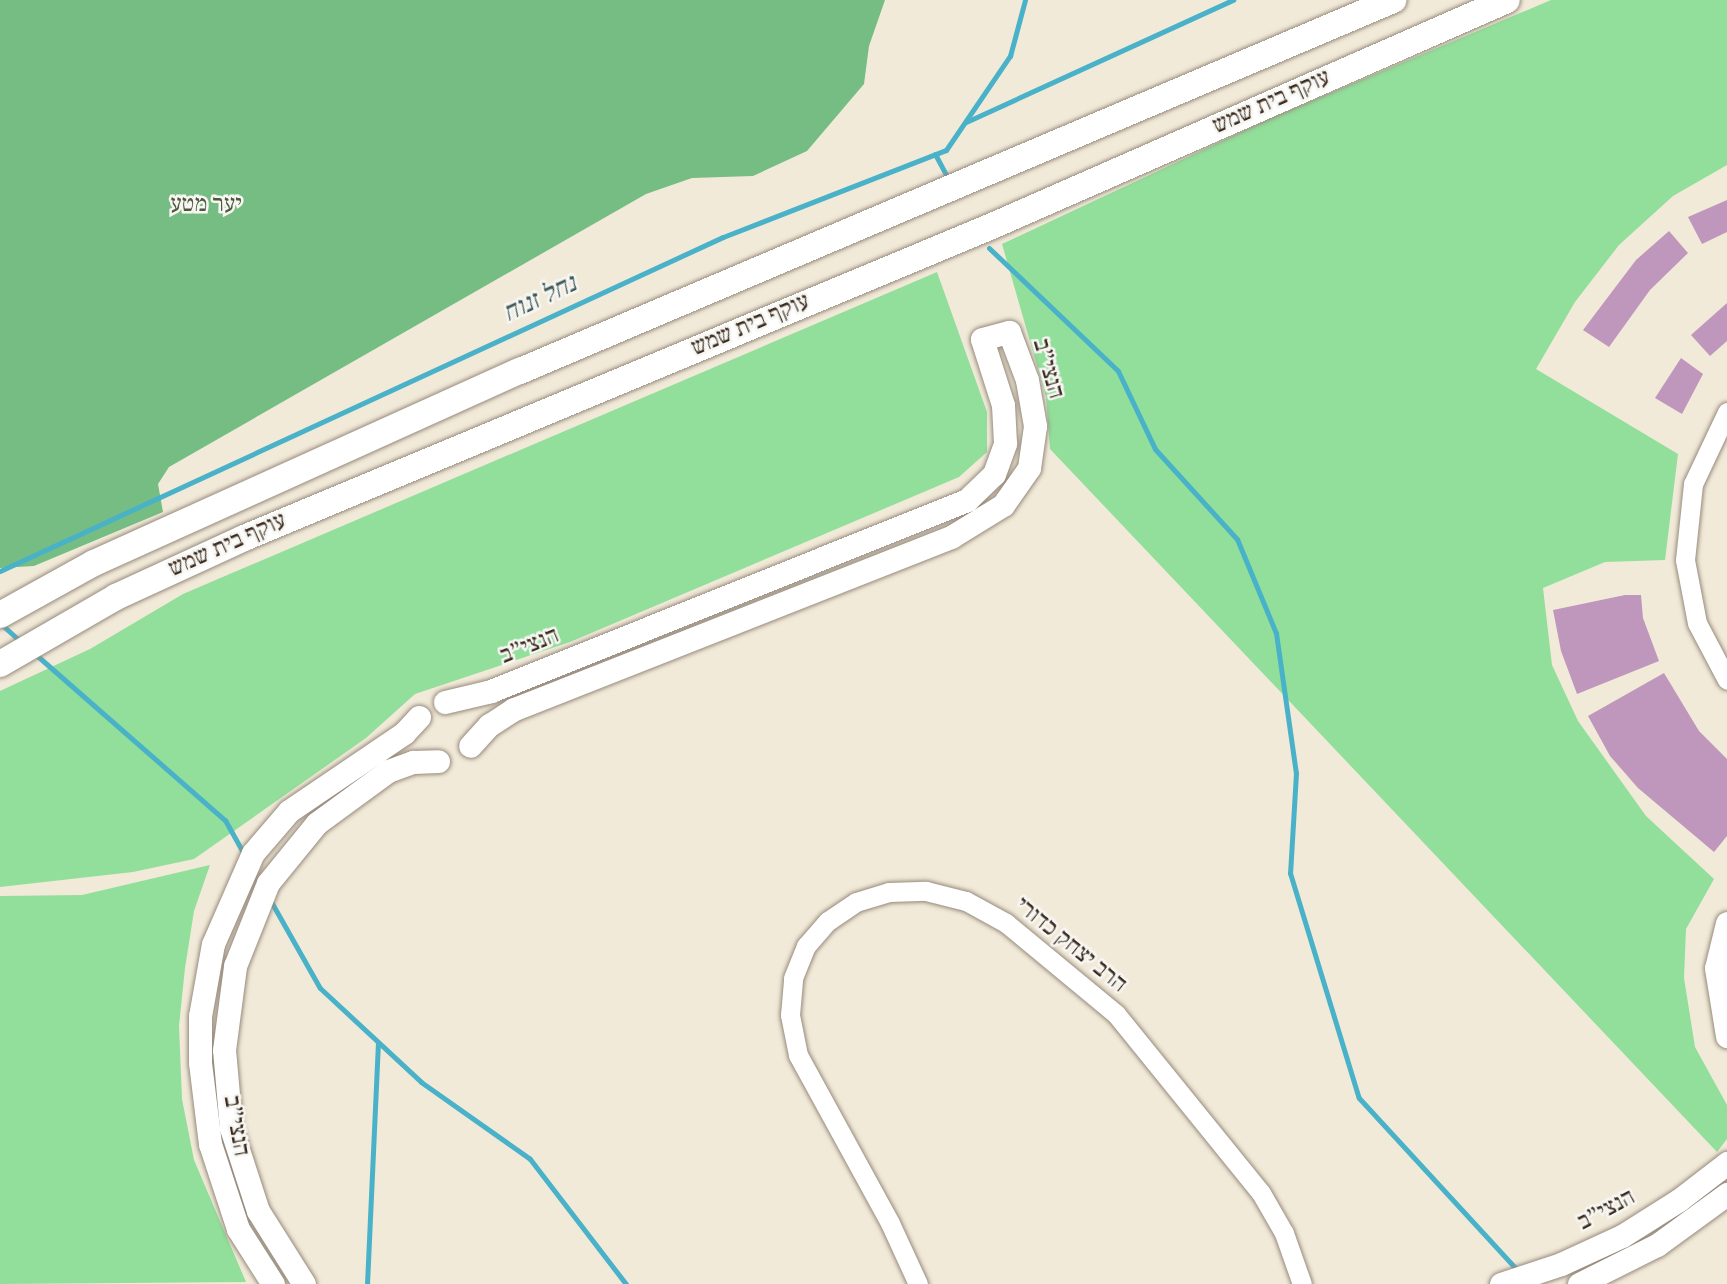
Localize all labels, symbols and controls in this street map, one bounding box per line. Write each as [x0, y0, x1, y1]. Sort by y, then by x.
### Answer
street label: עוקף בית שמש [1209, 64, 1335, 142]
park label: יער מטע [170, 192, 242, 220]
water label: נחל זנוח [498, 269, 582, 331]
street label: עוקף בית שמש [688, 288, 814, 364]
street label: הנצי"ב [1025, 336, 1069, 402]
street label: עוקף בית שמש [165, 507, 291, 585]
street label: הנצי"ב [496, 622, 564, 672]
street label: הרב יצחק כדורי [1008, 892, 1132, 1000]
street label: הנצי"ב [215, 1093, 255, 1159]
street label: הנצי"ב [1573, 1184, 1641, 1238]

